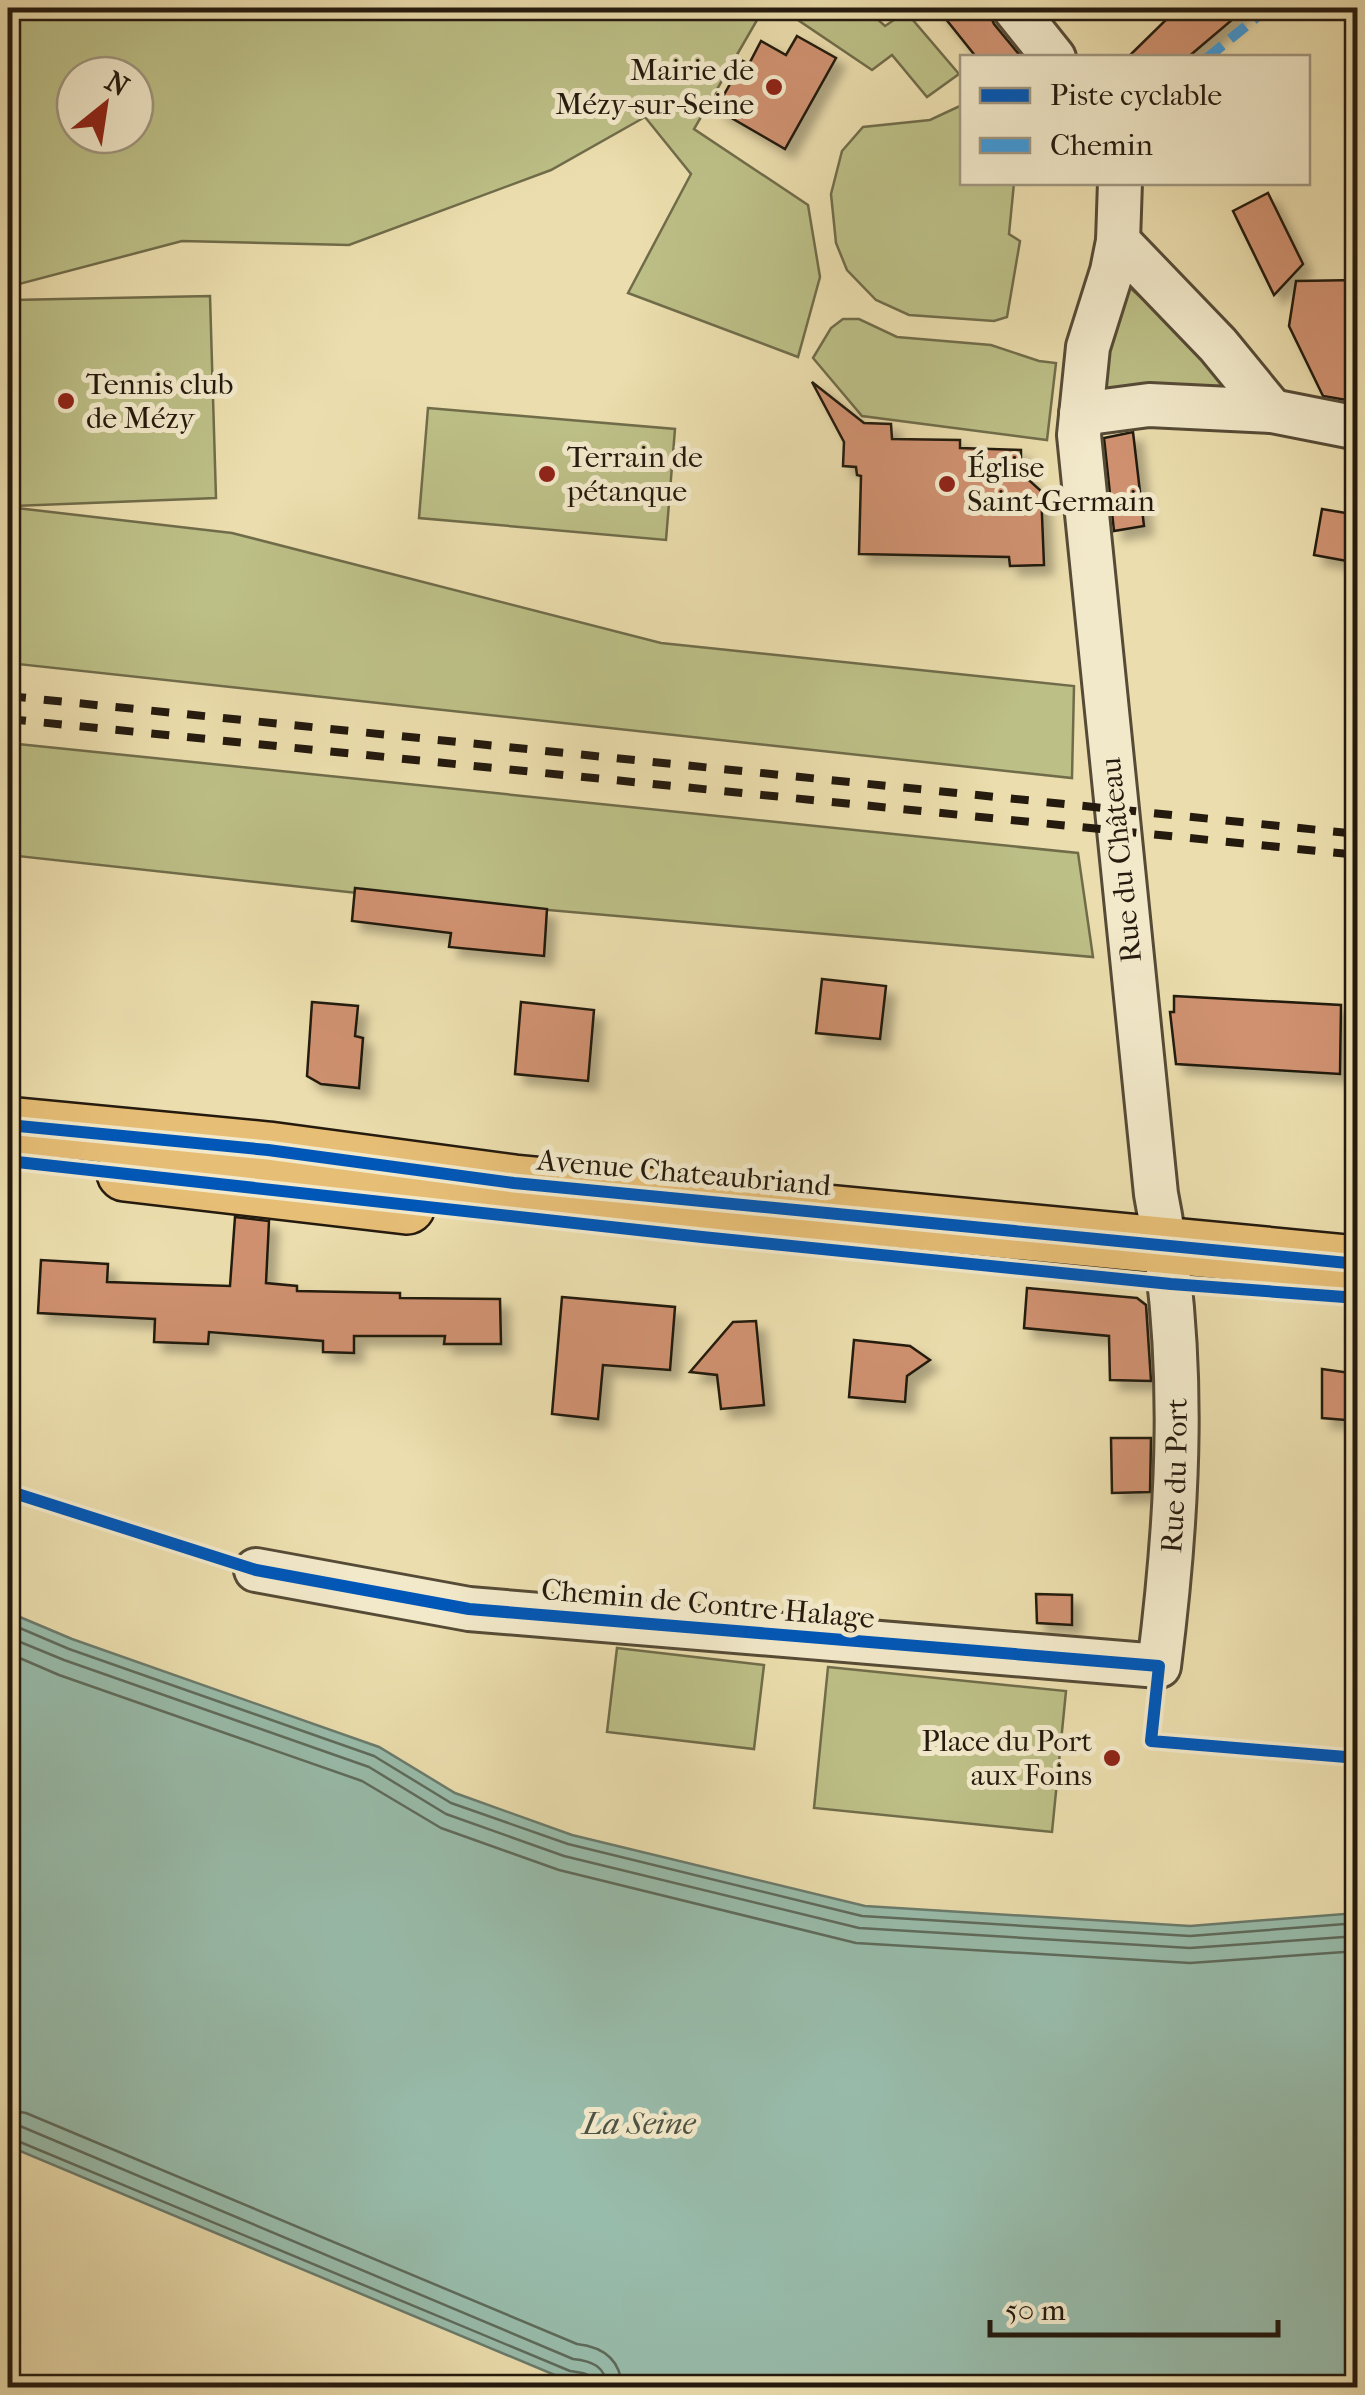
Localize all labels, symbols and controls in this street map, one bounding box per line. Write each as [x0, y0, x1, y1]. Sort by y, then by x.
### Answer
place label: Mairie de Mézy-sur-Seine [555, 53, 754, 122]
north arrow [55, 55, 155, 155]
legend [960, 55, 1310, 185]
text: N [100, 64, 135, 104]
marker: Mairie de Mézy-sur-Seine [763, 76, 785, 98]
text: Piste cyclable [1050, 78, 1222, 113]
text: Chemin [1050, 128, 1154, 163]
place label: Tennis club de Mézy [86, 367, 234, 436]
marker: Tennis club de Mézy [55, 390, 77, 412]
place label: Terrain de pétanque [566, 440, 703, 509]
place label: Église Saint-Germain [967, 450, 1155, 519]
marker: Terrain de pétanque [536, 463, 558, 485]
marker: Église Saint-Germain [936, 473, 958, 495]
street label: Rue du Château [1093, 756, 1149, 964]
street label: Avenue Chateaubriand [535, 1143, 833, 1203]
street label: Rue du Port [1153, 1398, 1194, 1554]
street label: Chemin de Contre Halage [540, 1572, 876, 1636]
place label: Place du Port aux Foins [922, 1724, 1092, 1793]
marker: Place du Port aux Foins [1101, 1747, 1123, 1769]
water label: La Seine [581, 2105, 697, 2142]
scale bar [990, 2275, 1278, 2337]
text: 50 m [1005, 2293, 1066, 2328]

